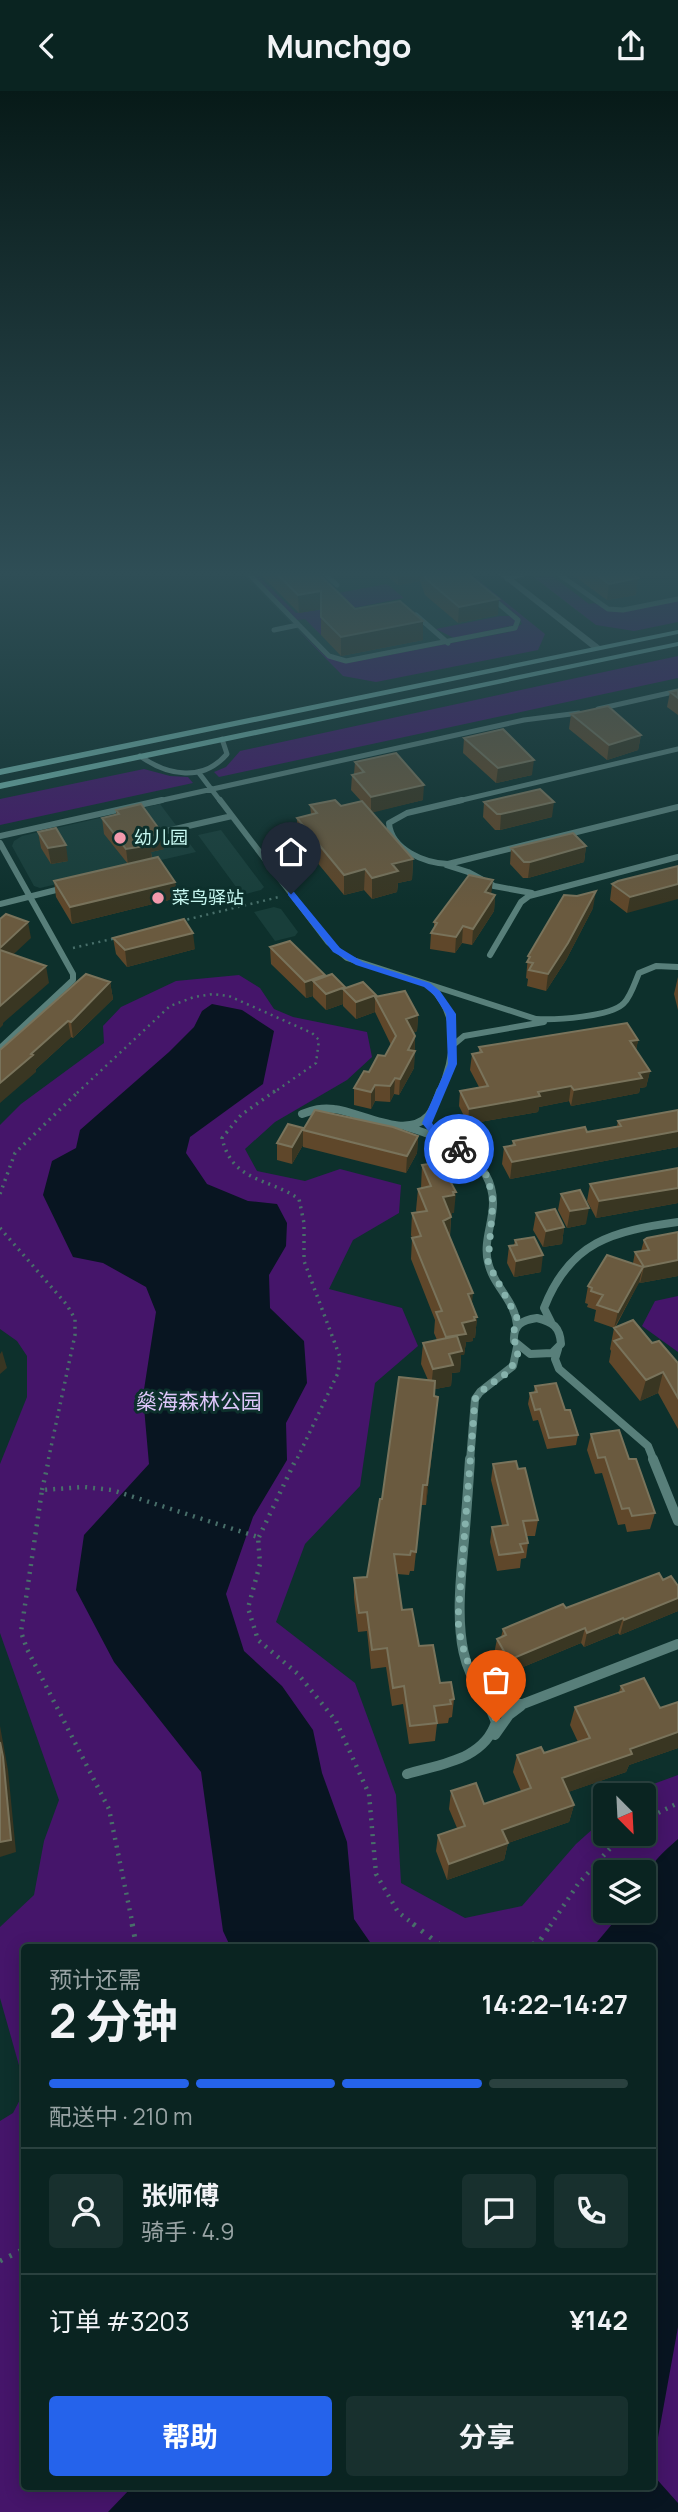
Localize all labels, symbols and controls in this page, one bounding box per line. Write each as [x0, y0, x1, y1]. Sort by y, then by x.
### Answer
text: Munchgo [266, 24, 412, 68]
icon: back [28, 27, 66, 65]
icon: share [612, 27, 650, 65]
pin [261, 822, 321, 894]
place label: 幼儿园 [134, 825, 188, 849]
marker: 幼儿园 [112, 830, 128, 846]
icon: home [272, 833, 310, 871]
place label: 菜鸟驿站 [172, 885, 244, 909]
marker: 菜鸟驿站 [150, 890, 166, 906]
courier [424, 1114, 494, 1184]
icon: bike [440, 1130, 478, 1168]
park label: 燊海森林公园 [136, 1387, 262, 1415]
pin [466, 1650, 526, 1722]
icon: bag [477, 1661, 515, 1699]
north arrow [593, 1783, 656, 1846]
map controls [593, 1783, 656, 1923]
button: layers [593, 1860, 656, 1923]
text: 预计还需 [49, 1963, 141, 1995]
text: 14:22–14:27 [482, 1986, 628, 2022]
text: 2 分钟 [49, 1989, 178, 2052]
text: 配送中 · 210 m [49, 2100, 193, 2132]
button: person [49, 2174, 123, 2248]
button: chat [462, 2174, 536, 2248]
button: phone [554, 2174, 628, 2248]
text: 张师傅 [141, 2177, 219, 2213]
text: 骑手 · 4.9 [141, 2215, 235, 2247]
text: ¥142 [569, 2302, 628, 2338]
text: 订单 #3203 [49, 2303, 190, 2339]
button: 帮助 [49, 2396, 332, 2476]
button: 分享 [346, 2396, 628, 2476]

